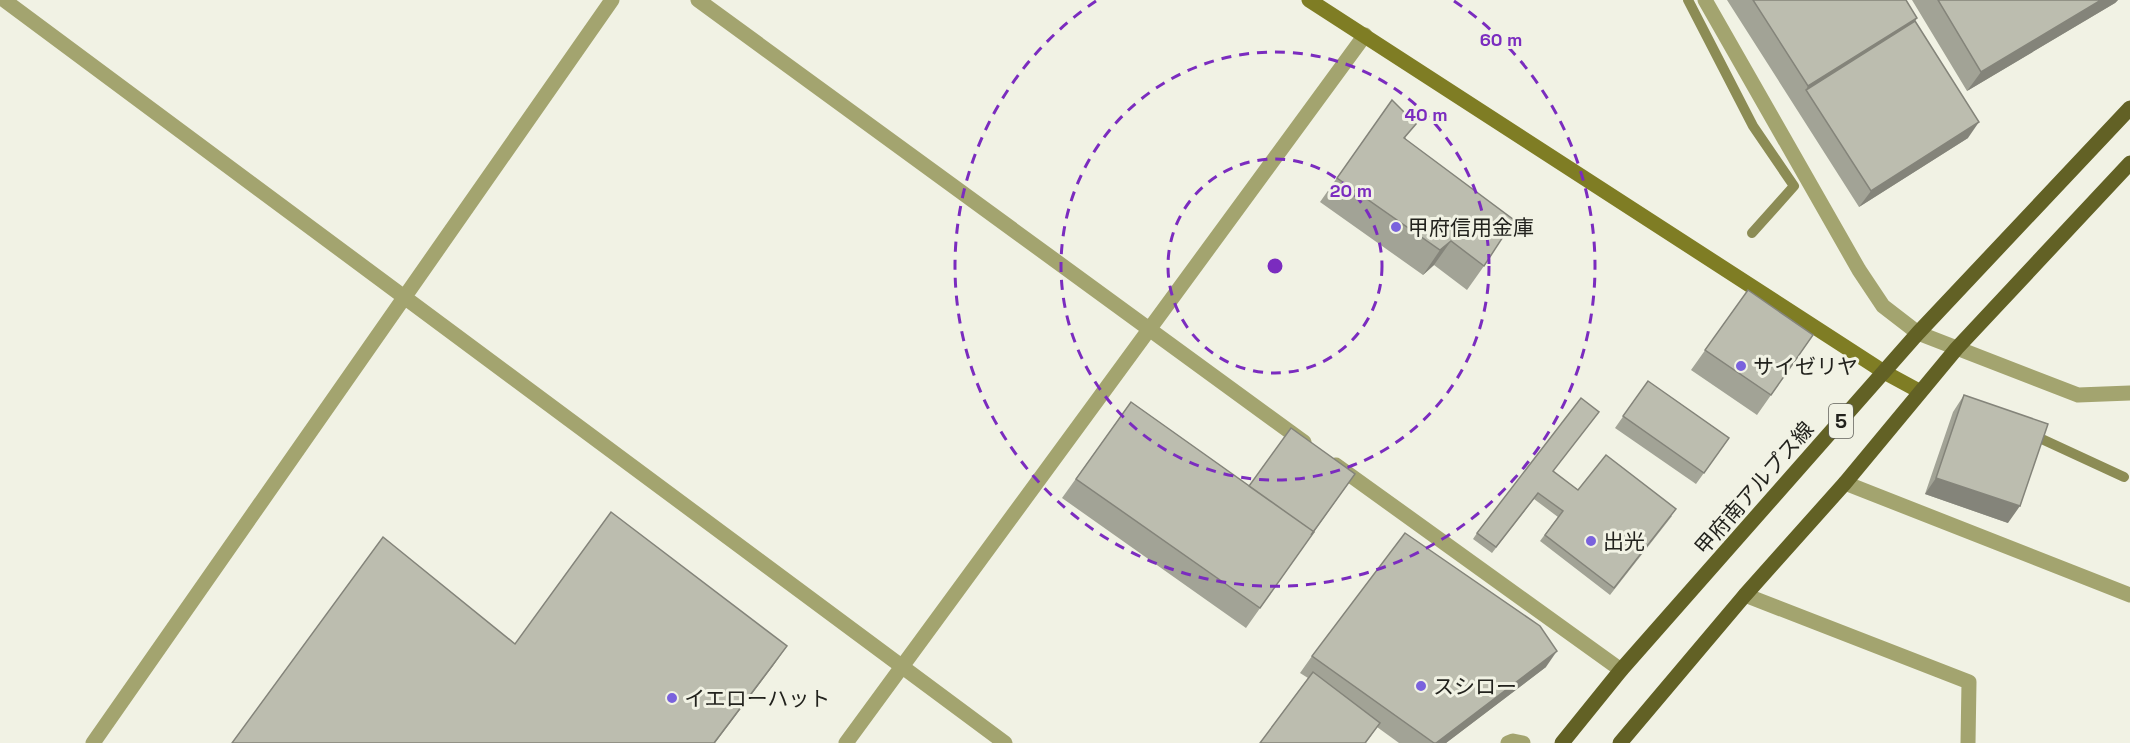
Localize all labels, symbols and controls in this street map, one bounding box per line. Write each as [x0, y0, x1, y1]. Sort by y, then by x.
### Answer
text: 60 m [1480, 28, 1522, 51]
text: 40 m [1404, 103, 1448, 126]
text: 20 m [1330, 179, 1372, 202]
place label: 甲府信用金庫 [1408, 214, 1534, 241]
marker: 甲府信用金庫 [1389, 220, 1403, 234]
centre of rings [1265, 256, 1285, 276]
place label: サイゼリヤ [1753, 353, 1858, 380]
marker: サイゼリヤ [1734, 359, 1748, 373]
road number: 5 [1829, 404, 1853, 438]
street label: 甲府南アルプス線 [1689, 416, 1819, 560]
place label: 出光 [1603, 528, 1645, 555]
marker: 出光 [1584, 534, 1598, 548]
place label: スシロー [1433, 673, 1517, 700]
marker: スシロー [1414, 679, 1428, 693]
place label: イエローハット [684, 685, 830, 712]
marker: イエローハット [665, 691, 679, 705]

